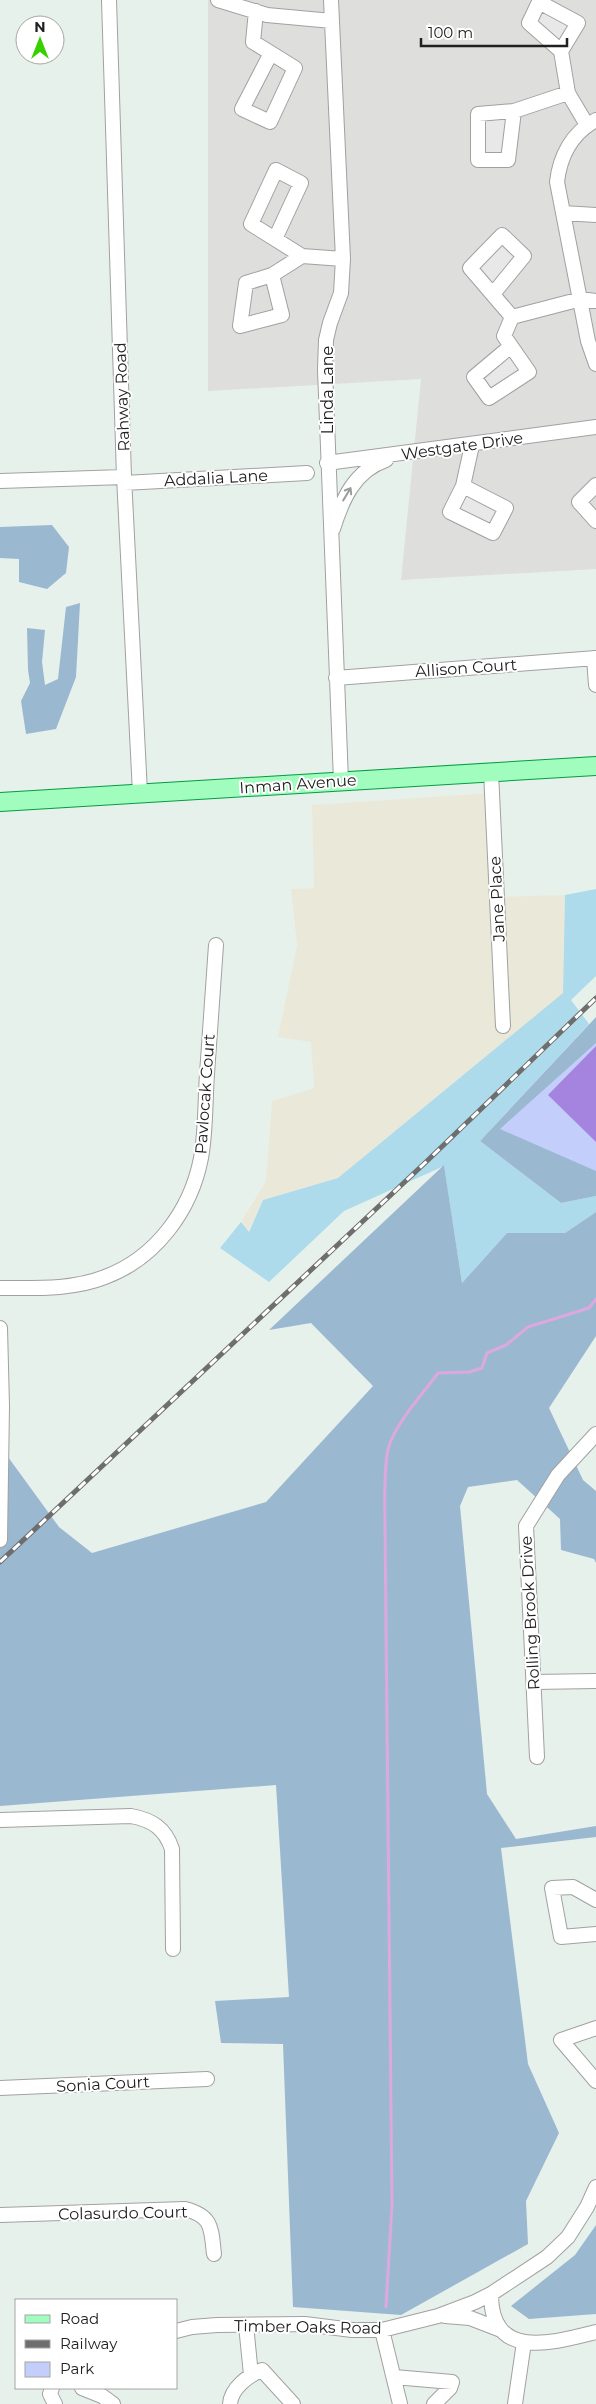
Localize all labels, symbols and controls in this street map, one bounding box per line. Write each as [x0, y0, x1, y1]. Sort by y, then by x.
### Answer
north arrow [15, 15, 65, 65]
scale bar [421, 15, 567, 47]
text: N [34, 18, 46, 36]
text: 100 m [428, 23, 473, 42]
street label: Rahway Road [111, 342, 133, 452]
street label: Linda Lane [318, 346, 337, 434]
street label: Westgate Drive [400, 428, 524, 464]
street label: Addalia Lane [164, 466, 268, 490]
one-way arrow [342, 487, 352, 501]
street label: Allison Court [414, 655, 518, 681]
street label: Inman Avenue [239, 770, 357, 798]
street label: Jane Place [485, 856, 509, 943]
street label: Pavlocak Court [191, 1033, 219, 1155]
street label: Rolling Brook Drive [516, 1535, 544, 1691]
street label: Sonia Court [56, 2072, 151, 2096]
street label: Colasurdo Court [58, 2202, 188, 2224]
legend [15, 2299, 178, 2389]
text: Road [60, 2309, 99, 2328]
street label: Timber Oaks Road [234, 2316, 382, 2338]
text: Railway [60, 2334, 118, 2353]
text: Park [60, 2359, 94, 2378]

